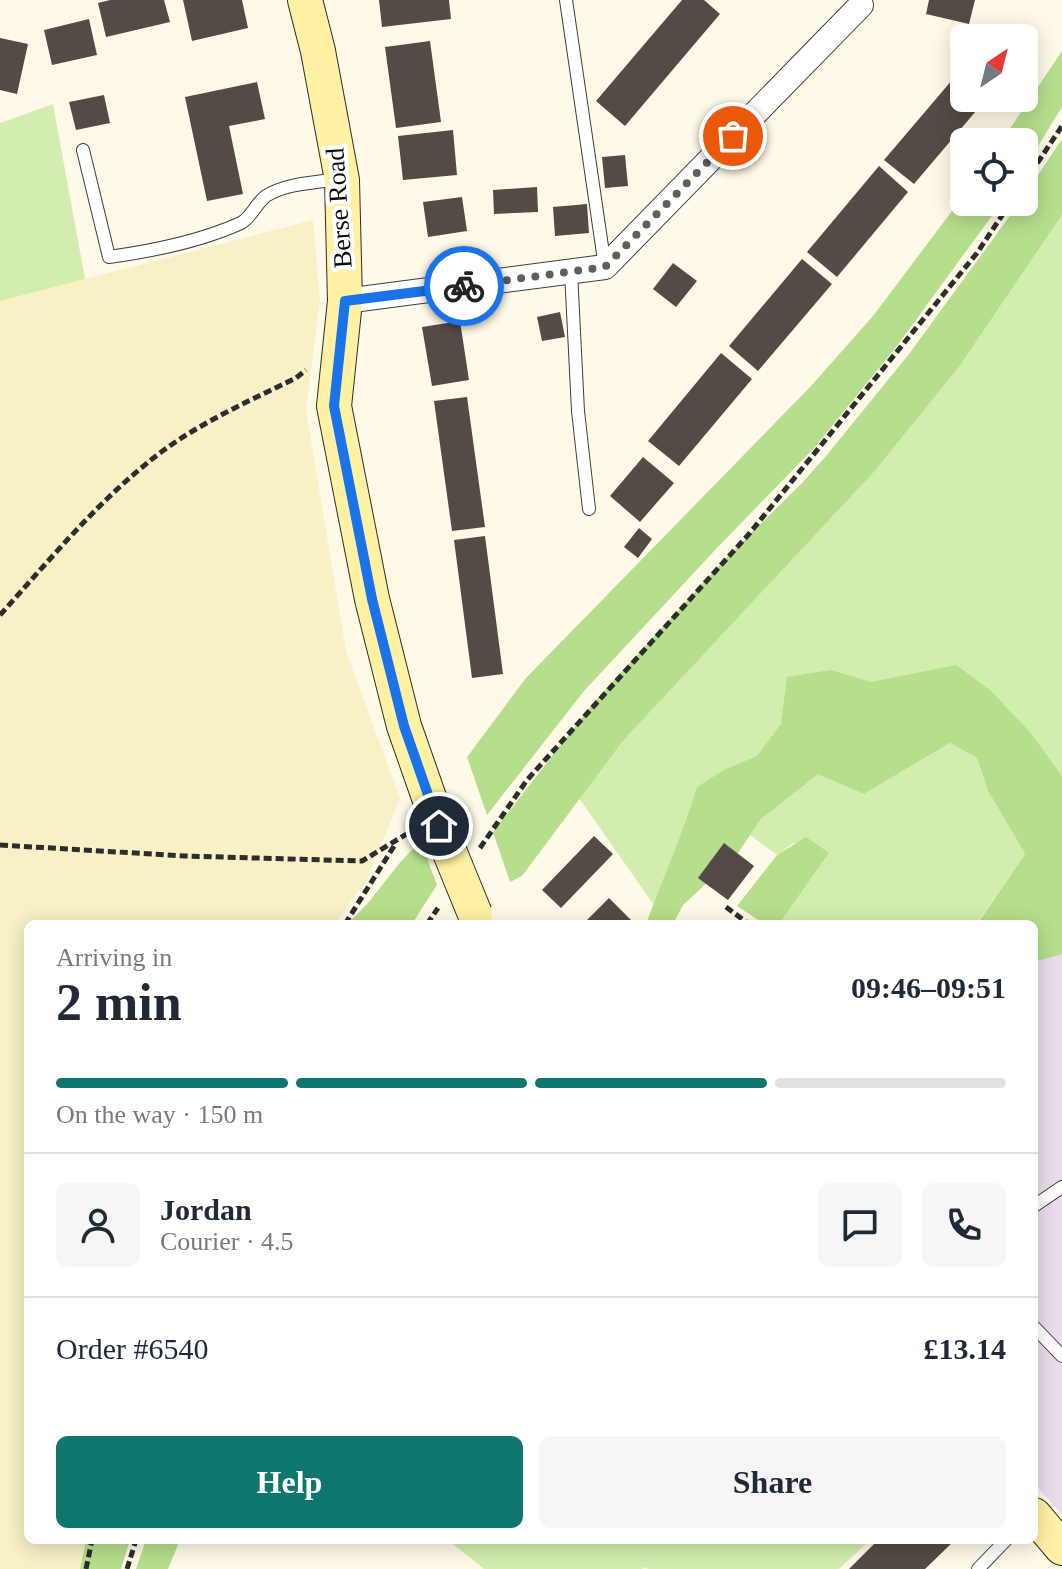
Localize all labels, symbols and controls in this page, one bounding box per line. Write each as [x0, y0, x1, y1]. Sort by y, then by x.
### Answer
north arrow [950, 24, 1038, 112]
map controls [950, 24, 1038, 216]
pin [699, 102, 767, 170]
icon: bag [711, 114, 755, 158]
button: locate [950, 128, 1038, 216]
street label: Berse Road [320, 147, 358, 269]
courier [424, 246, 504, 326]
icon: bike [442, 264, 486, 308]
pin [405, 792, 473, 860]
icon: home [417, 804, 461, 848]
text: Arriving in [56, 943, 172, 972]
text: 09:46–09:51 [851, 971, 1006, 1004]
text: 2 min [56, 974, 182, 1031]
text: On the way · 150 m [56, 1100, 263, 1129]
button: person [56, 1183, 140, 1267]
button: chat [818, 1183, 902, 1267]
button: phone [922, 1183, 1006, 1267]
text: Jordan [160, 1193, 252, 1226]
text: Courier · 4.5 [160, 1227, 294, 1256]
text: Order #6540 [56, 1332, 208, 1365]
text: £13.14 [924, 1332, 1006, 1365]
button: Help [56, 1436, 523, 1528]
button: Share [539, 1436, 1006, 1528]

